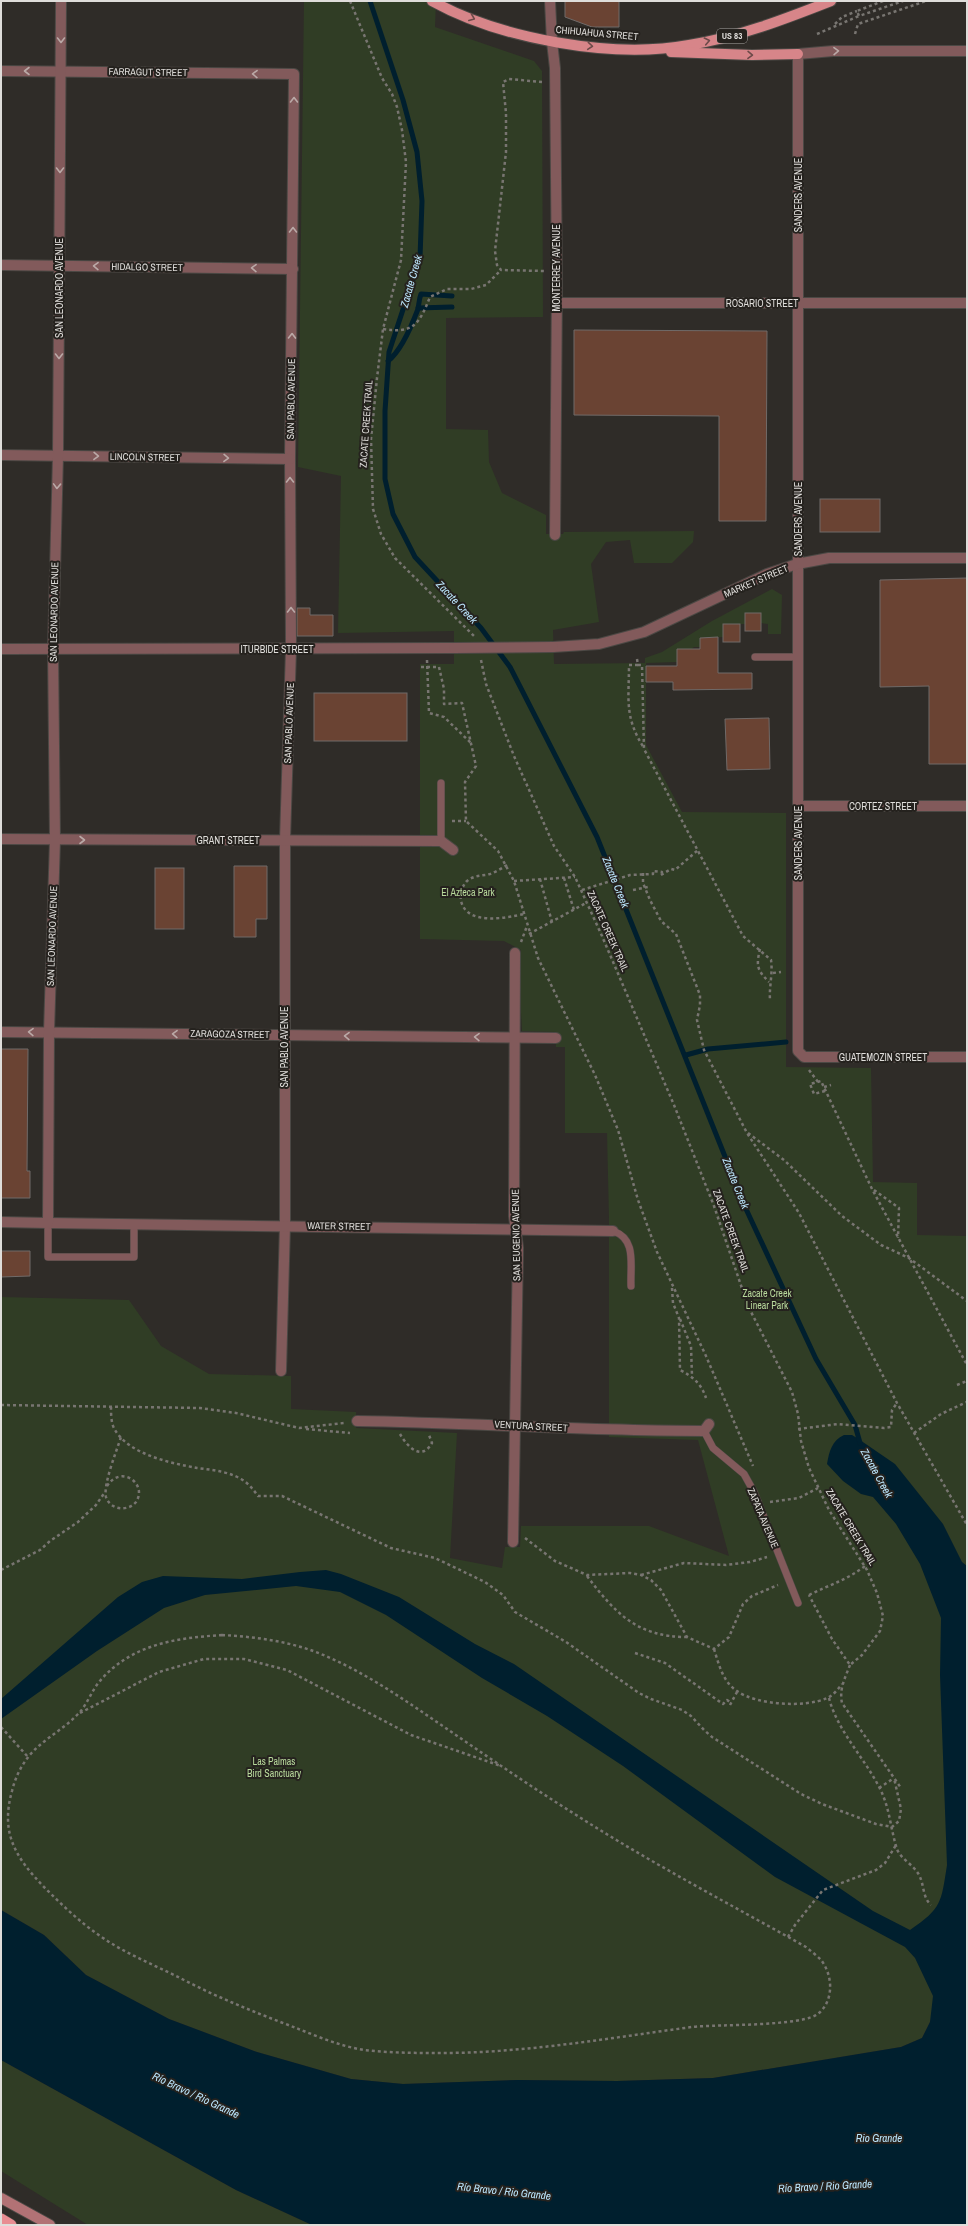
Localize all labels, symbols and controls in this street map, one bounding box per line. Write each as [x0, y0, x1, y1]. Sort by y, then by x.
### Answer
one-way arrow [469, 14, 476, 22]
street label: CHIHUAHUA STREET [555, 23, 639, 43]
road number: US 83 [717, 29, 747, 43]
one-way arrow [57, 37, 65, 43]
one-way arrow [704, 38, 711, 46]
one-way arrow [587, 42, 593, 51]
one-way arrow [834, 47, 840, 55]
one-way arrow [747, 51, 753, 59]
street label: FARRAGUT STREET [108, 65, 188, 79]
one-way arrow [24, 67, 30, 75]
one-way arrow [252, 70, 258, 78]
one-way arrow [290, 97, 298, 103]
street label: SANDERS AVENUE [792, 158, 805, 232]
one-way arrow [56, 167, 64, 173]
street label: MONTERREY AVENUE [550, 224, 563, 312]
one-way arrow [289, 227, 298, 233]
street label: SAN LEONARDO AVENUE [53, 238, 66, 338]
water label: Zacate Creek [397, 253, 425, 310]
street label: HIDALGO STREET [111, 260, 183, 274]
one-way arrow [93, 262, 99, 270]
one-way arrow [251, 264, 257, 272]
street label: ROSARIO STREET [726, 297, 798, 310]
one-way arrow [288, 333, 296, 339]
one-way arrow [55, 353, 63, 359]
street label: SAN PABLO AVENUE [284, 358, 298, 440]
street label: ZACATE CREEK TRAIL [356, 379, 376, 468]
street label: LINCOLN STREET [110, 450, 180, 464]
one-way arrow [93, 452, 99, 461]
one-way arrow [223, 454, 229, 462]
one-way arrow [286, 477, 294, 483]
street label: SANDERS AVENUE [792, 482, 805, 556]
one-way arrow [53, 483, 62, 489]
street label: SAN LEONARDO AVENUE [47, 562, 61, 662]
street label: MARKET STREET [722, 562, 790, 600]
water label: Zacate Creek [433, 577, 481, 627]
one-way arrow [287, 607, 295, 613]
street label: ITURBIDE STREET [241, 643, 313, 656]
street label: SAN PABLO AVENUE [281, 682, 297, 764]
street label: CORTEZ STREET [849, 800, 917, 813]
street label: SANDERS AVENUE [792, 806, 805, 880]
street label: GRANT STREET [196, 834, 260, 847]
one-way arrow [79, 836, 85, 844]
water label: Zacate Creek [599, 853, 633, 910]
street label: SAN LEONARDO AVENUE [44, 886, 60, 986]
park label: El Azteca Park [441, 886, 496, 899]
street label: ZACATE CREEK TRAIL [584, 888, 632, 974]
street label: SAN PABLO AVENUE [278, 1007, 291, 1087]
street label: ZARAGOZA STREET [190, 1027, 270, 1041]
one-way arrow [28, 1028, 34, 1036]
one-way arrow [172, 1030, 178, 1038]
one-way arrow [344, 1032, 350, 1040]
one-way arrow [474, 1033, 480, 1041]
street label: GUATEMOZIN STREET [839, 1051, 927, 1064]
water label: Zacate Creek [719, 1154, 753, 1211]
street label: ZACATE CREEK TRAIL [710, 1188, 752, 1275]
street label: SAN EUGENIO AVENUE [509, 1189, 523, 1281]
street label: WATER STREET [307, 1219, 371, 1233]
park label: Zacate Creek Linear Park [742, 1287, 793, 1312]
street label: VENTURA STREET [494, 1418, 568, 1434]
water label: Zacate Creek [857, 1445, 896, 1500]
street label: ZAPATA AVENUE [744, 1486, 782, 1550]
street label: ZACATE CREEK TRAIL [823, 1486, 879, 1568]
park label: Las Palmas Bird Sanctuary [247, 1755, 302, 1780]
water label: Río Bravo / Rio Grande [150, 2069, 242, 2121]
water label: Rio Grande [856, 2131, 902, 2145]
water label: Río Bravo / Rio Grande [778, 2177, 872, 2195]
water label: Río Bravo / Rio Grande [456, 2179, 552, 2203]

